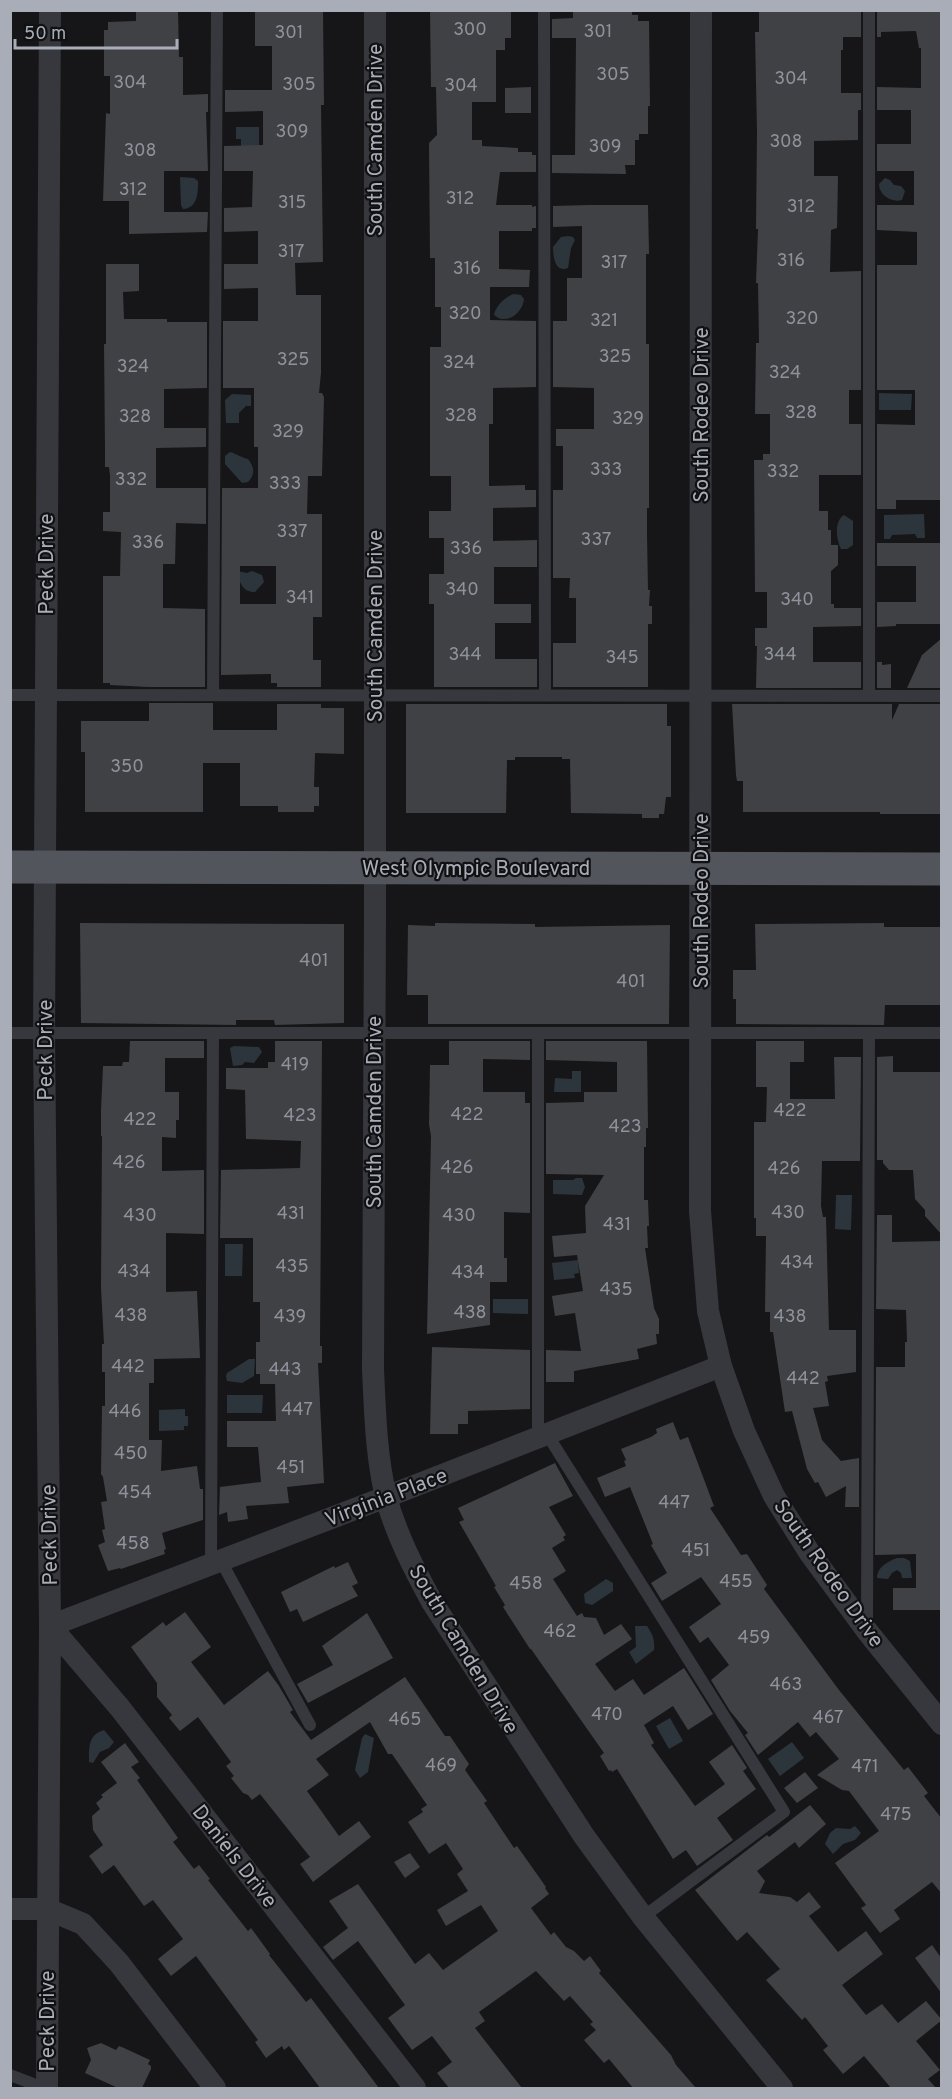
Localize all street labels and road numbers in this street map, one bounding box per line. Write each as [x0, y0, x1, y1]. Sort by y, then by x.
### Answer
street label: South Camden Drive [363, 44, 390, 236]
street label: South Rodeo Drive [689, 327, 716, 503]
street label: Peck Drive [34, 513, 61, 615]
street label: South Camden Drive [363, 530, 390, 722]
street label: South Rodeo Drive [689, 813, 716, 989]
street label: West Olympic Boulevard [362, 856, 590, 883]
street label: Peck Drive [33, 999, 60, 1101]
street label: South Camden Drive [362, 1016, 389, 1208]
street label: Virginia Place [321, 1463, 452, 1534]
street label: Peck Drive [36, 1484, 65, 1586]
street label: South Rodeo Drive [766, 1494, 889, 1653]
street label: South Camden Drive [401, 1560, 524, 1739]
street label: Daniels Drive [185, 1800, 283, 1914]
street label: Peck Drive [35, 1970, 62, 2072]

